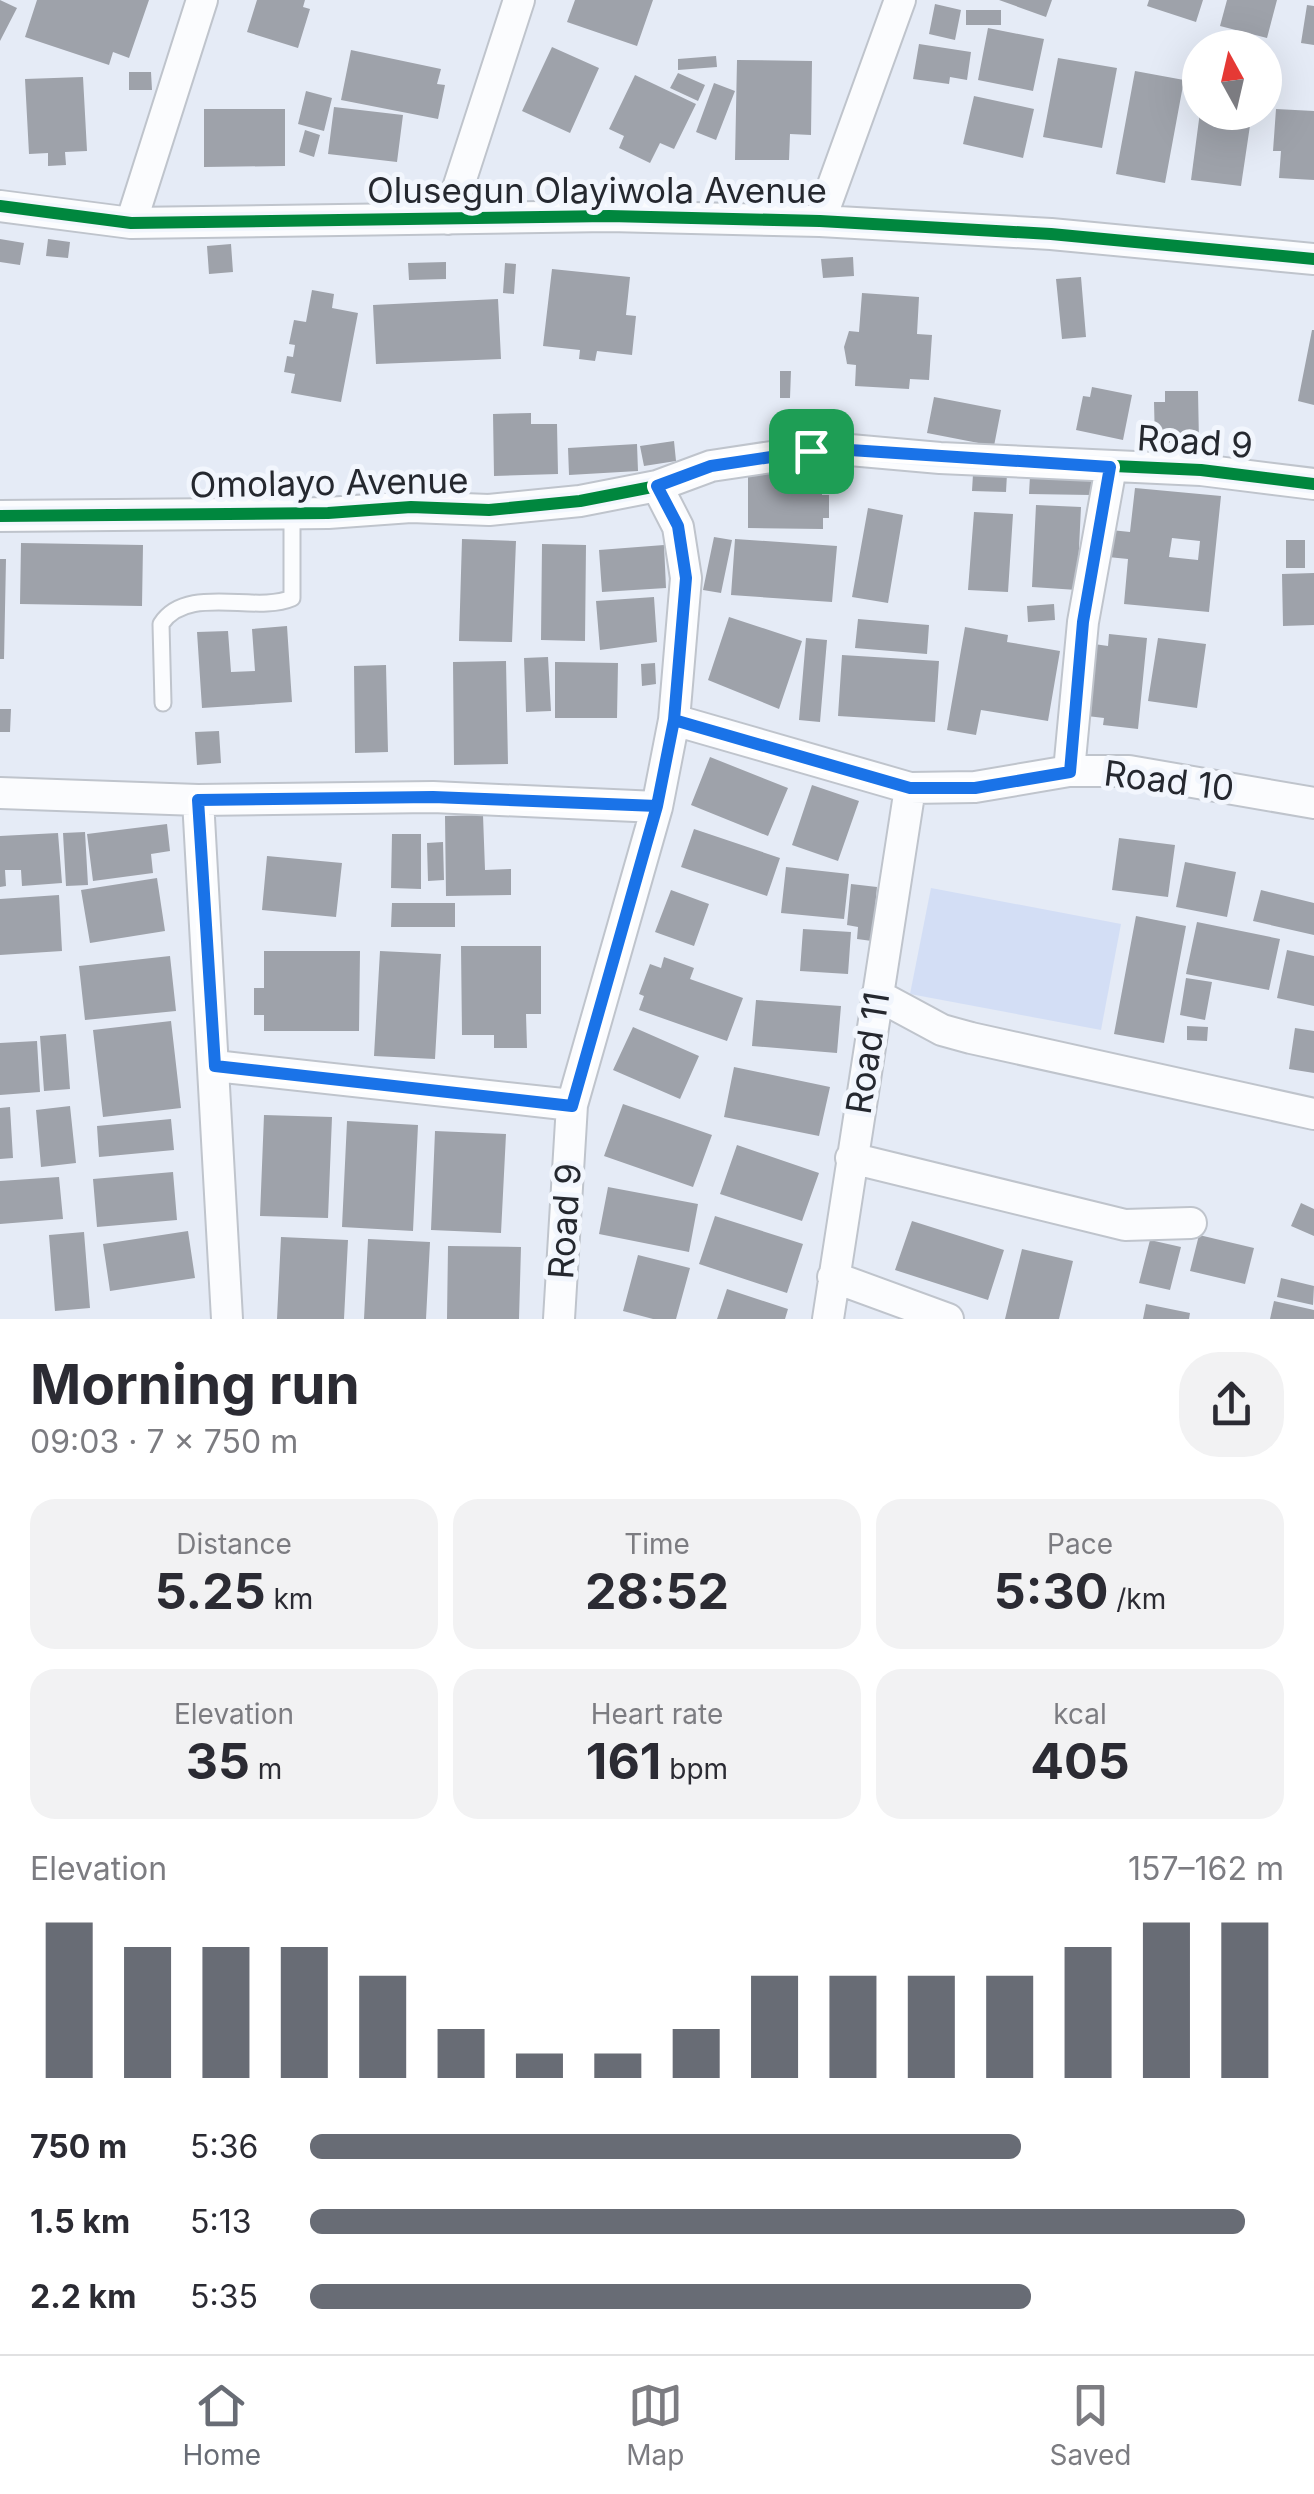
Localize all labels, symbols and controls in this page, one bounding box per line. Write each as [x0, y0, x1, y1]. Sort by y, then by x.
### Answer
north arrow [1182, 30, 1282, 130]
map controls [1182, 30, 1282, 130]
street label: Olusegun Olayiwola Avenue [367, 169, 827, 211]
pin [769, 409, 854, 494]
street label: Road 9 [1136, 416, 1254, 466]
icon: arrive [784, 424, 839, 479]
street label: Omolayo Avenue [189, 459, 469, 505]
street label: Road 10 [1102, 751, 1236, 809]
street label: Road 11 [837, 989, 897, 1117]
street label: Road 9 [539, 1162, 589, 1280]
text: Morning run [30, 1351, 360, 1417]
button: share [1179, 1352, 1284, 1457]
text: 09:03 · 7 × 750 m [30, 1422, 298, 1461]
text: Distance [176, 1527, 292, 1561]
text: Time [624, 1527, 690, 1561]
text: Pace [1047, 1527, 1113, 1561]
text: 5.25 [155, 1561, 266, 1621]
text: 28:52 [585, 1561, 729, 1621]
text: 5:30 [994, 1561, 1108, 1621]
text: km [266, 1582, 313, 1616]
text: /km [1108, 1582, 1166, 1616]
text: Elevation [174, 1697, 294, 1731]
text: Heart rate [591, 1697, 723, 1731]
text: kcal [1053, 1697, 1107, 1731]
text: 35 [186, 1731, 250, 1791]
text: 161 [586, 1731, 661, 1791]
text: 405 [1030, 1731, 1130, 1791]
text: m [250, 1752, 282, 1786]
text: bpm [661, 1752, 728, 1786]
text: Elevation [30, 1849, 167, 1888]
text: 157–162 m [1128, 1849, 1284, 1888]
text: 750 m [30, 2127, 127, 2166]
text: 5:36 [190, 2127, 258, 2166]
text: 1.5 km [30, 2202, 130, 2241]
text: 5:13 [190, 2202, 251, 2241]
text: 2.2 km [30, 2277, 136, 2316]
text: 5:35 [190, 2277, 258, 2316]
tab: Home [183, 2378, 261, 2472]
tab: Map [626, 2378, 684, 2472]
tab: Saved [1049, 2378, 1131, 2472]

